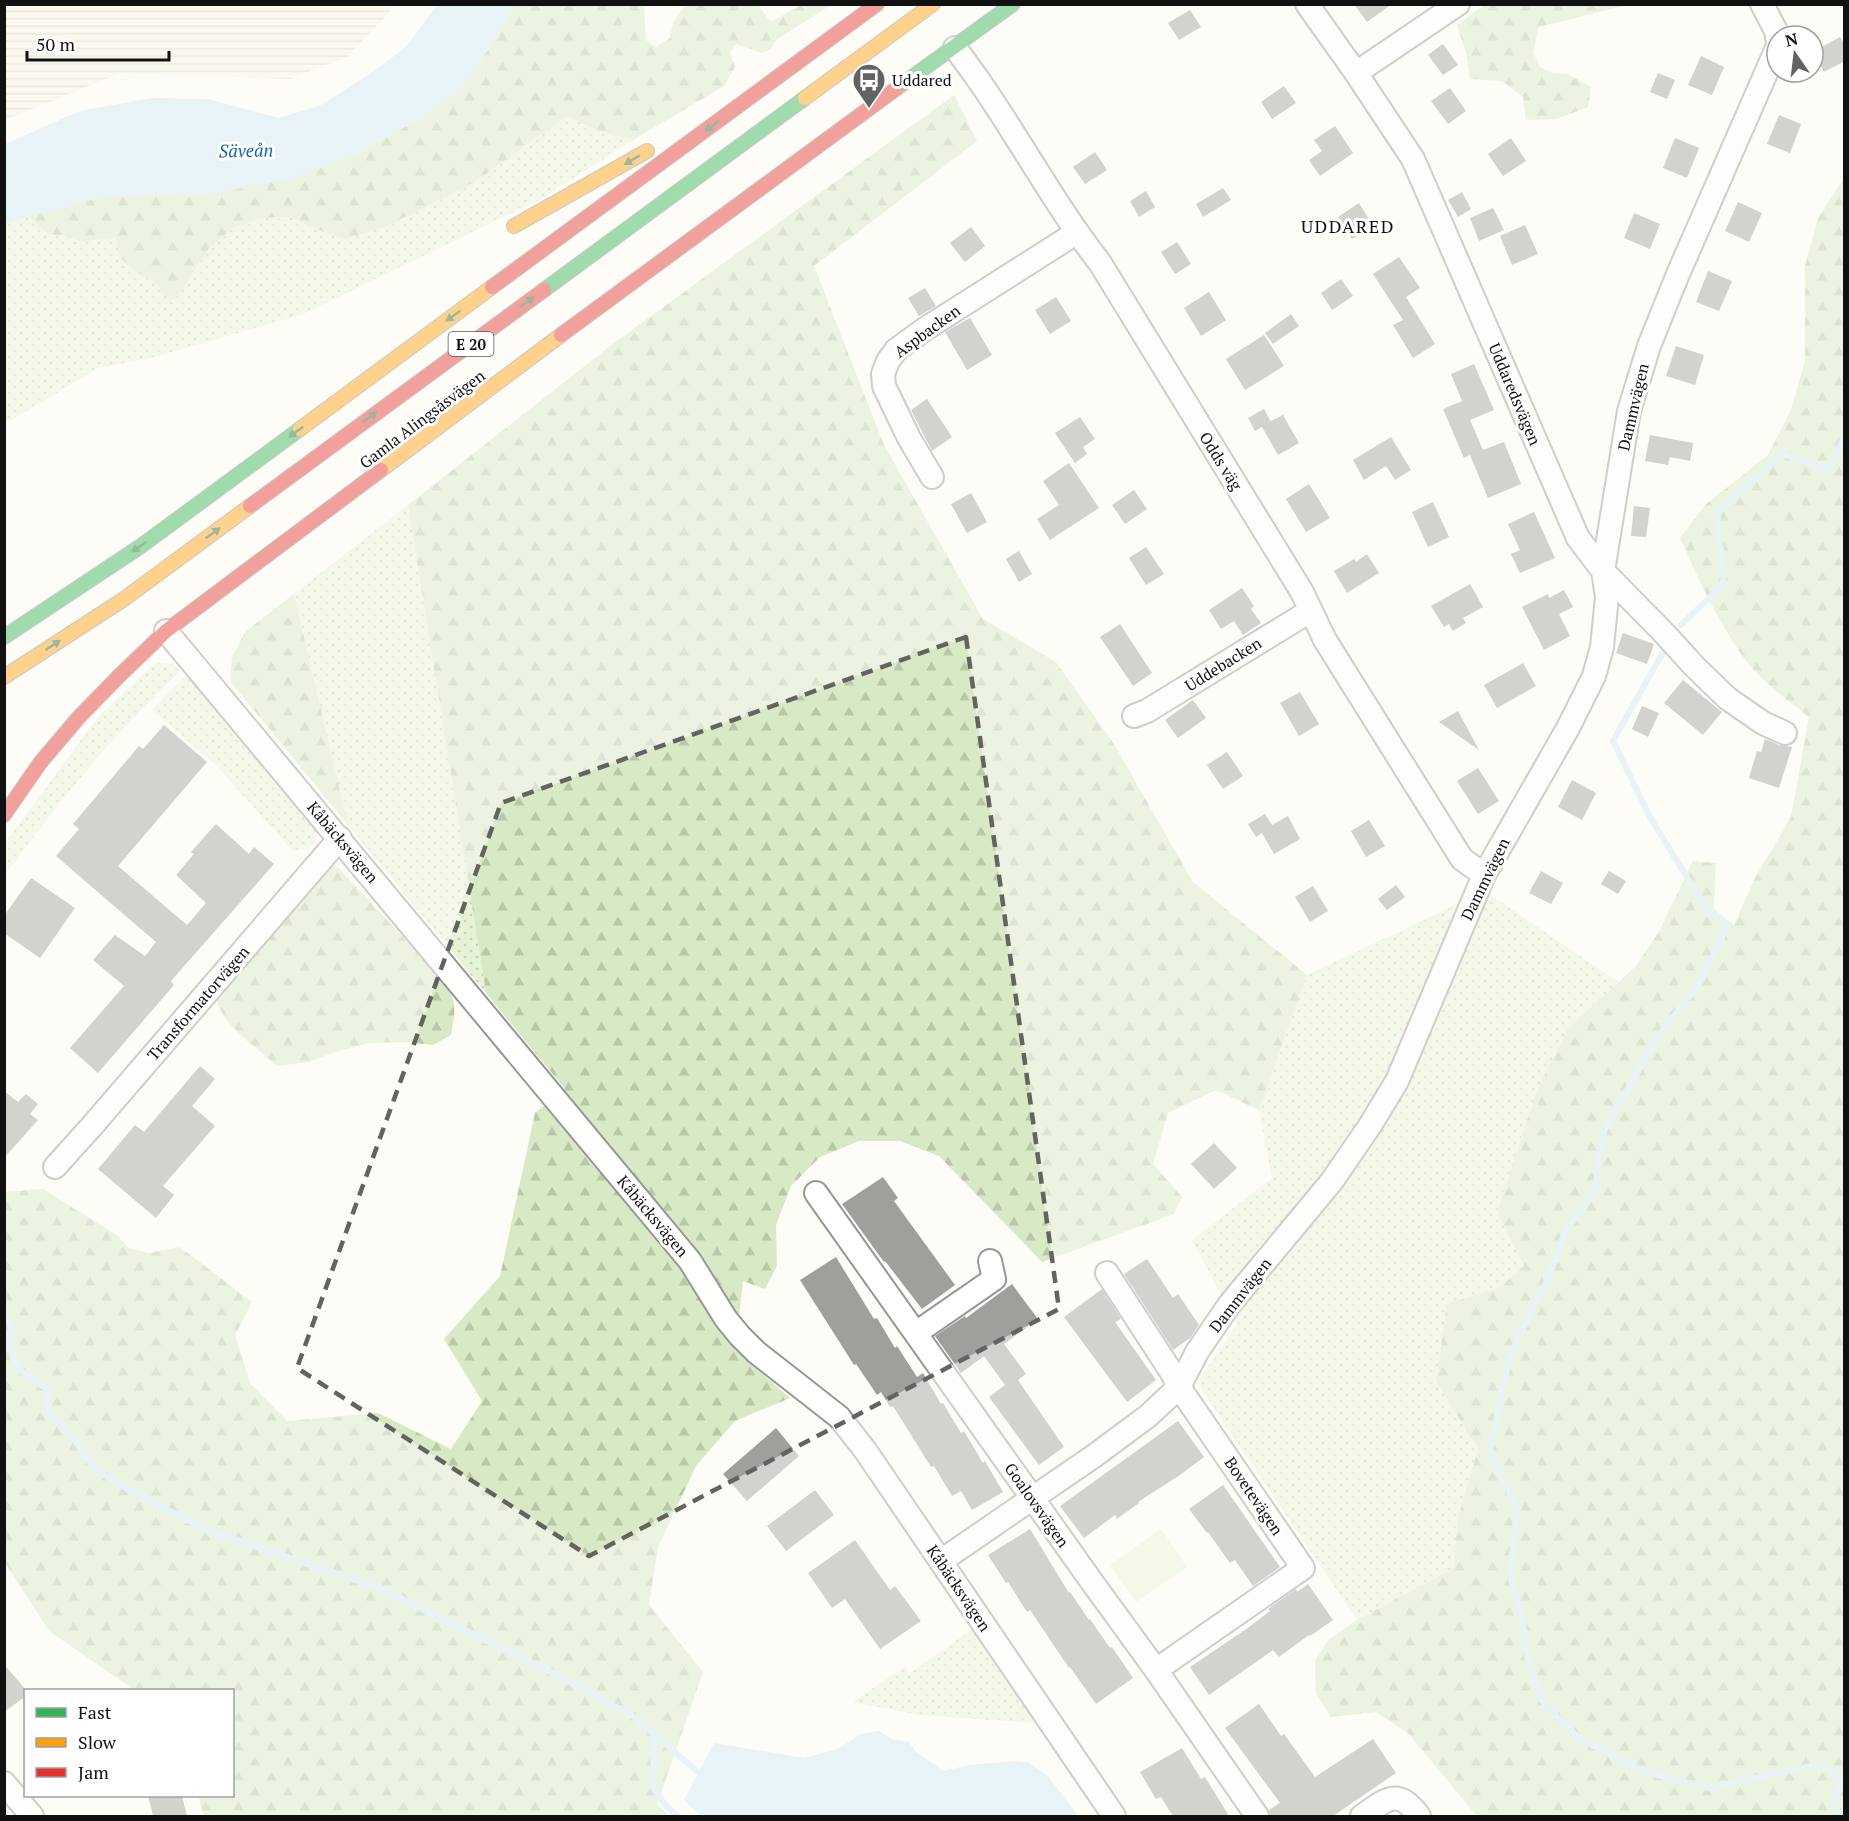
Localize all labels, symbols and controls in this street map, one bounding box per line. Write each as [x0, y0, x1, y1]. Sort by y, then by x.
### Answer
scale bar [27, 24, 170, 62]
north arrow [1765, 24, 1825, 84]
text: N [1783, 27, 1800, 52]
text: 50 m [36, 32, 76, 56]
bus stop icon: Uddared [851, 62, 887, 109]
place label: Uddared [892, 69, 952, 91]
one-way arrow [704, 120, 720, 132]
water label: Säveån [218, 138, 274, 162]
one-way arrow [623, 155, 640, 165]
district label: UDDARED [1301, 214, 1395, 238]
one-way arrow [519, 296, 535, 308]
street label: Aspbacken [889, 299, 965, 362]
one-way arrow [445, 310, 460, 322]
road number: E 20 [448, 332, 494, 356]
street label: Uddaredsvägen [1484, 340, 1547, 449]
street label: Dammvägen [1612, 361, 1654, 453]
street label: Gamla Alingsåsvägen [355, 364, 490, 474]
one-way arrow [362, 412, 377, 424]
one-way arrow [288, 426, 304, 438]
street label: Odds väg [1194, 428, 1248, 495]
one-way arrow [204, 527, 220, 539]
one-way arrow [131, 541, 147, 553]
street label: Uddebacken [1181, 632, 1266, 696]
one-way arrow [45, 639, 61, 651]
street label: Kåbäcksvägen [302, 797, 384, 888]
street label: Dammvägen [1456, 834, 1515, 924]
street label: Transformatorvägen [142, 941, 254, 1065]
street label: Kåbäcksvägen [612, 1171, 694, 1262]
street label: Dammvägen [1204, 1253, 1276, 1337]
street label: Bovetevägen [1220, 1452, 1289, 1540]
street label: Goalovsvägen [1000, 1458, 1075, 1552]
street label: Kåbäcksvägen [922, 1540, 996, 1636]
legend [24, 1689, 234, 1797]
text: Fast [78, 1700, 112, 1724]
text: Slow [78, 1730, 117, 1754]
text: Jam [78, 1760, 109, 1784]

